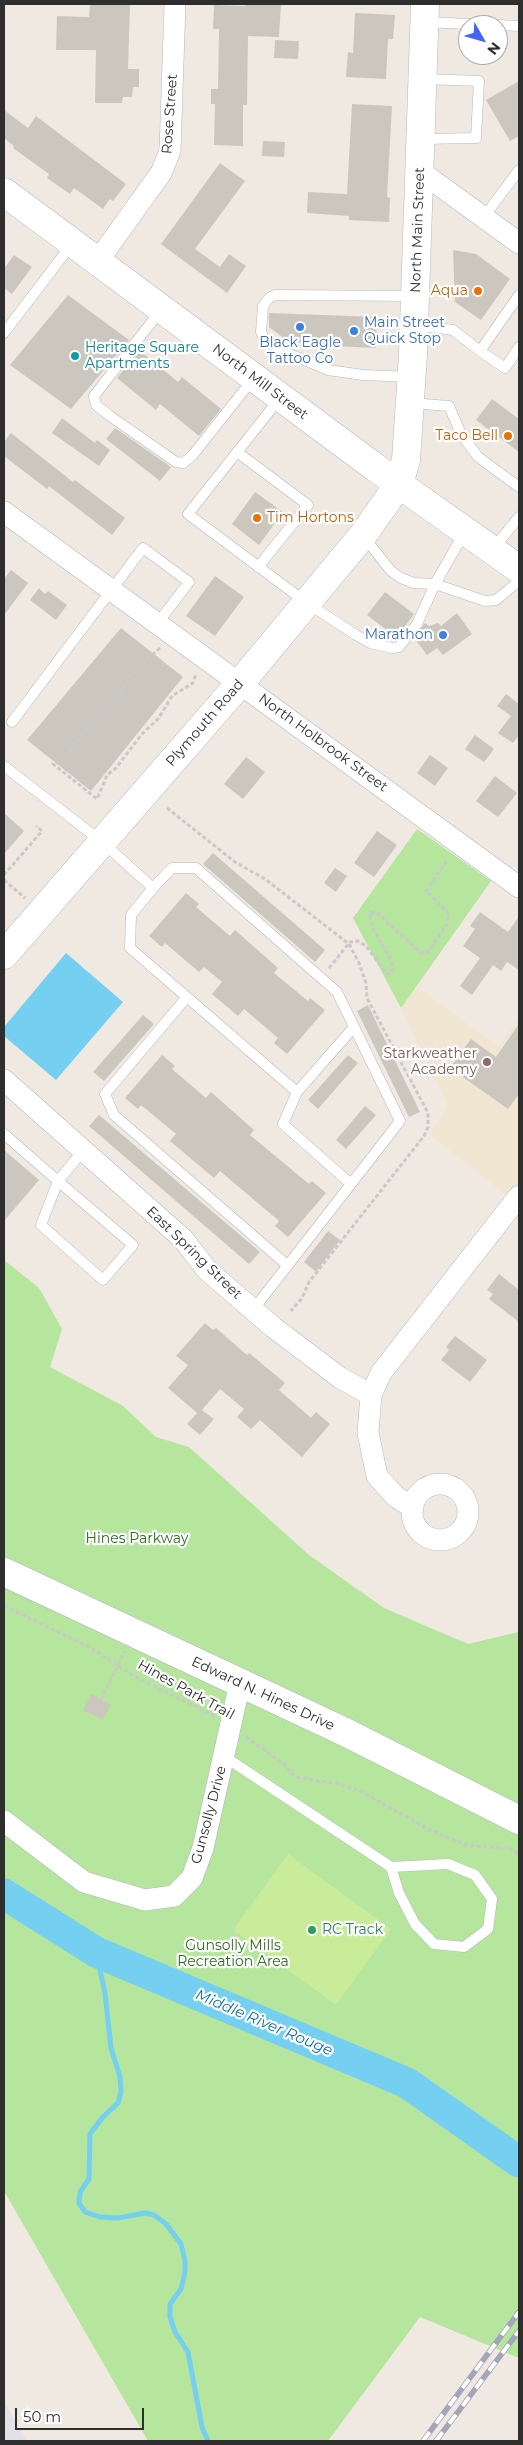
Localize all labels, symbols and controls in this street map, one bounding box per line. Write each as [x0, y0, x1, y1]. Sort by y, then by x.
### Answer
north arrow [458, 15, 508, 65]
text: N [483, 39, 505, 59]
street label: Rose Street [159, 73, 181, 155]
street label: North Main Street [407, 167, 429, 293]
place label: Aqua [431, 283, 468, 299]
marker: Aqua [472, 285, 484, 297]
place label: Main Street Quick Stop [364, 315, 445, 348]
marker: Black Eagle Tattoo Co [294, 321, 306, 333]
marker: Main Street Quick Stop [348, 325, 360, 337]
place label: Black Eagle Tattoo Co [259, 335, 341, 368]
place label: Heritage Square Apartments [85, 340, 199, 372]
street label: North Mill Street [209, 341, 311, 423]
marker: Heritage Square Apartments [69, 350, 81, 362]
place label: Taco Bell [435, 428, 498, 444]
marker: Taco Bell [502, 430, 514, 442]
place label: Tim Hortons [267, 510, 354, 526]
marker: Tim Hortons [251, 512, 263, 524]
place label: Marathon [365, 627, 433, 643]
marker: Marathon [437, 629, 449, 641]
street label: Plymouth Road [163, 676, 247, 770]
street label: North Holbrook Street [255, 690, 391, 796]
place label: Starkweather Academy [383, 1046, 477, 1078]
marker: Starkweather Academy [481, 1056, 493, 1068]
street label: East Spring Street [143, 1203, 245, 1303]
park label: Hines Parkway [86, 1531, 188, 1547]
street label: Edward N. Hines Drive [189, 1653, 337, 1735]
street label: Hines Park Trail [135, 1656, 237, 1724]
street label: Gunsolly Drive [188, 1764, 230, 1866]
place label: RC Track [322, 1922, 383, 1938]
marker: RC Track [306, 1924, 318, 1936]
park label: Gunsolly Mills Recreation Area [177, 1938, 289, 1970]
water label: Middle River Rouge [193, 1986, 335, 2060]
scale bar [18, 2398, 146, 2430]
text: 50 m [23, 2407, 61, 2426]

